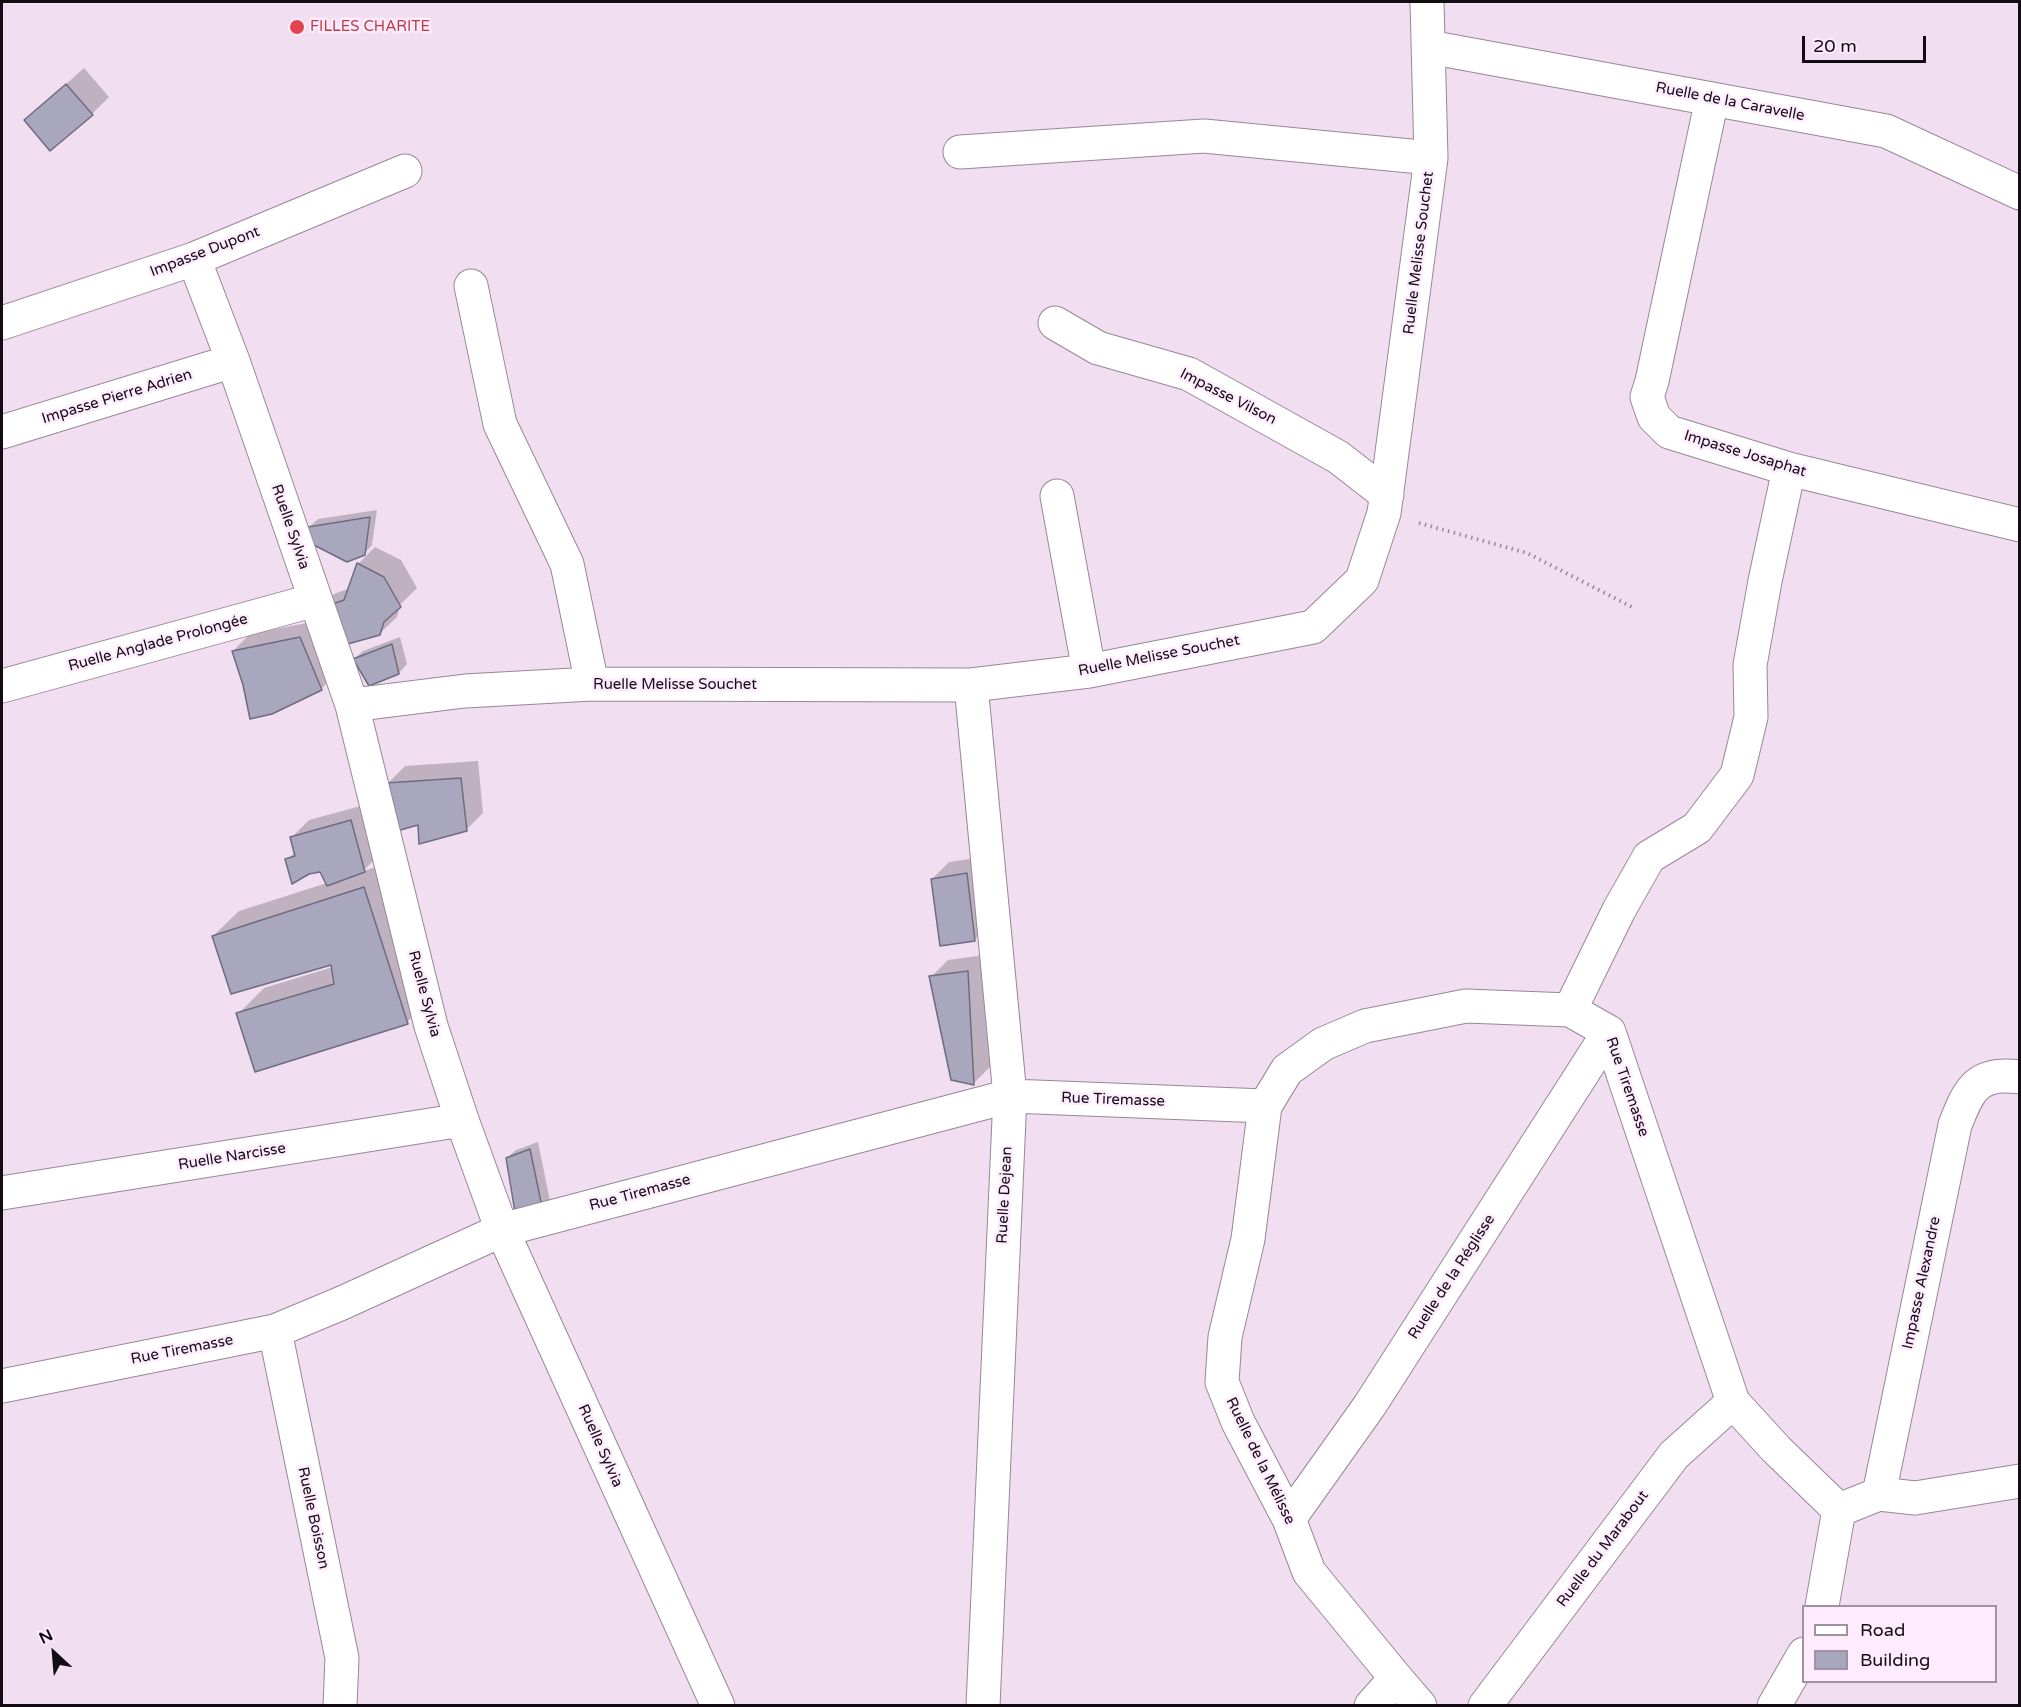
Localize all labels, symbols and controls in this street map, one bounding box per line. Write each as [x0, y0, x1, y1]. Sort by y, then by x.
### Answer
marker: FILLES CHARITE [288, 18, 306, 36]
place label: FILLES CHARITE [310, 18, 430, 36]
scale bar [1805, 24, 1930, 62]
text: 20 m [1813, 35, 1857, 57]
street label: Ruelle de la Caravelle [1654, 79, 1806, 125]
street label: Ruelle Melisse Souchet [1400, 170, 1438, 336]
street label: Impasse Dupont [148, 223, 262, 281]
street label: Impasse Vilson [1177, 365, 1279, 429]
street label: Impasse Pierre Adrien [40, 366, 194, 428]
street label: Impasse Josaphat [1682, 427, 1808, 481]
street label: Ruelle Sylvia [267, 482, 313, 572]
street label: Ruelle Anglade Prolongée [66, 610, 250, 676]
street label: Ruelle Melisse Souchet [1077, 632, 1241, 680]
street label: Ruelle Melisse Souchet [593, 676, 757, 694]
street label: Ruelle Sylvia [404, 949, 444, 1039]
street label: Rue Tiremasse [1602, 1035, 1652, 1139]
street label: Rue Tiremasse [1061, 1089, 1165, 1111]
street label: Ruelle Narcisse [177, 1140, 287, 1174]
street label: Ruelle Dejean [993, 1146, 1017, 1244]
street label: Rue Tiremasse [587, 1171, 693, 1215]
street label: Ruelle de la Réglisse [1405, 1211, 1499, 1343]
street label: Impasse Alexandre [1899, 1215, 1945, 1351]
street label: Rue Tiremasse [129, 1331, 235, 1369]
street label: Ruelle de la Mélisse [1221, 1394, 1299, 1528]
street label: Ruelle Sylvia [574, 1402, 626, 1490]
street label: Ruelle Boisson [293, 1465, 333, 1571]
street label: Ruelle du Marabout [1553, 1487, 1653, 1611]
legend [1802, 1605, 1997, 1683]
text: Road [1860, 1619, 1905, 1641]
north arrow [24, 1623, 84, 1683]
text: N [36, 1625, 56, 1649]
text: Building [1860, 1649, 1930, 1671]

